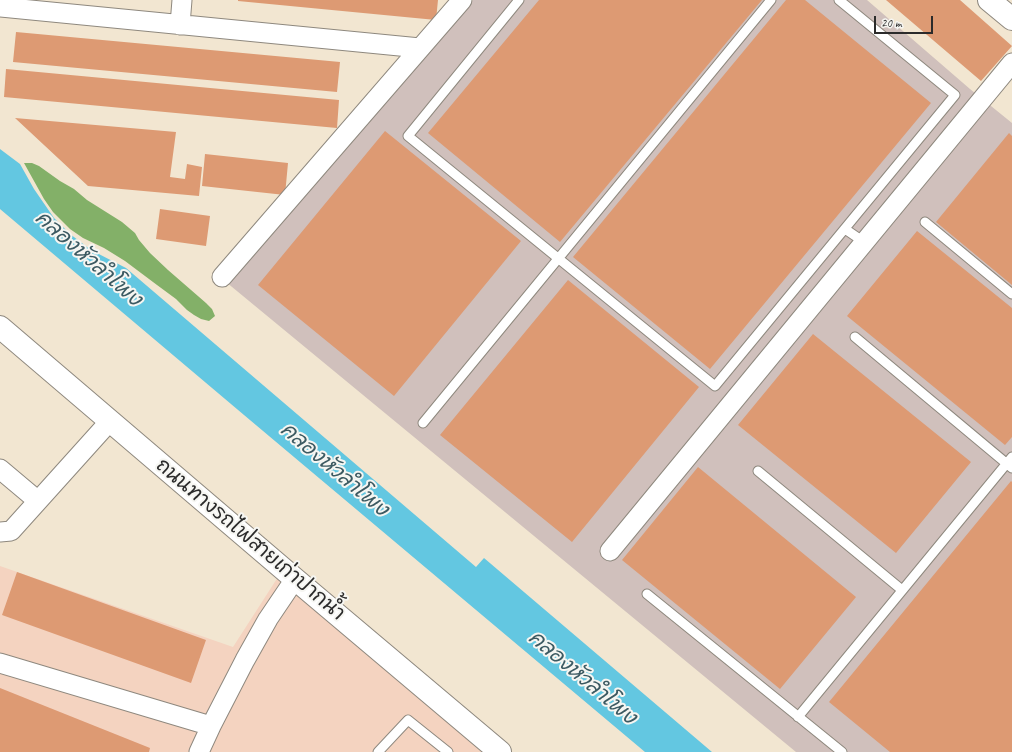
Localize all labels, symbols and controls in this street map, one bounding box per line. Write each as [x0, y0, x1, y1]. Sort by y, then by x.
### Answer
scale bar [876, 8, 935, 34]
text: 20 m [881, 15, 901, 31]
water label: คลองหัวลำโพง [30, 206, 146, 312]
water label: คลองหัวลำโพง [275, 418, 393, 522]
street label: ถนนทางรถไฟสายเก่าปากน้ำ [151, 454, 349, 626]
water label: คลองหัวลำโพง [523, 626, 641, 730]

